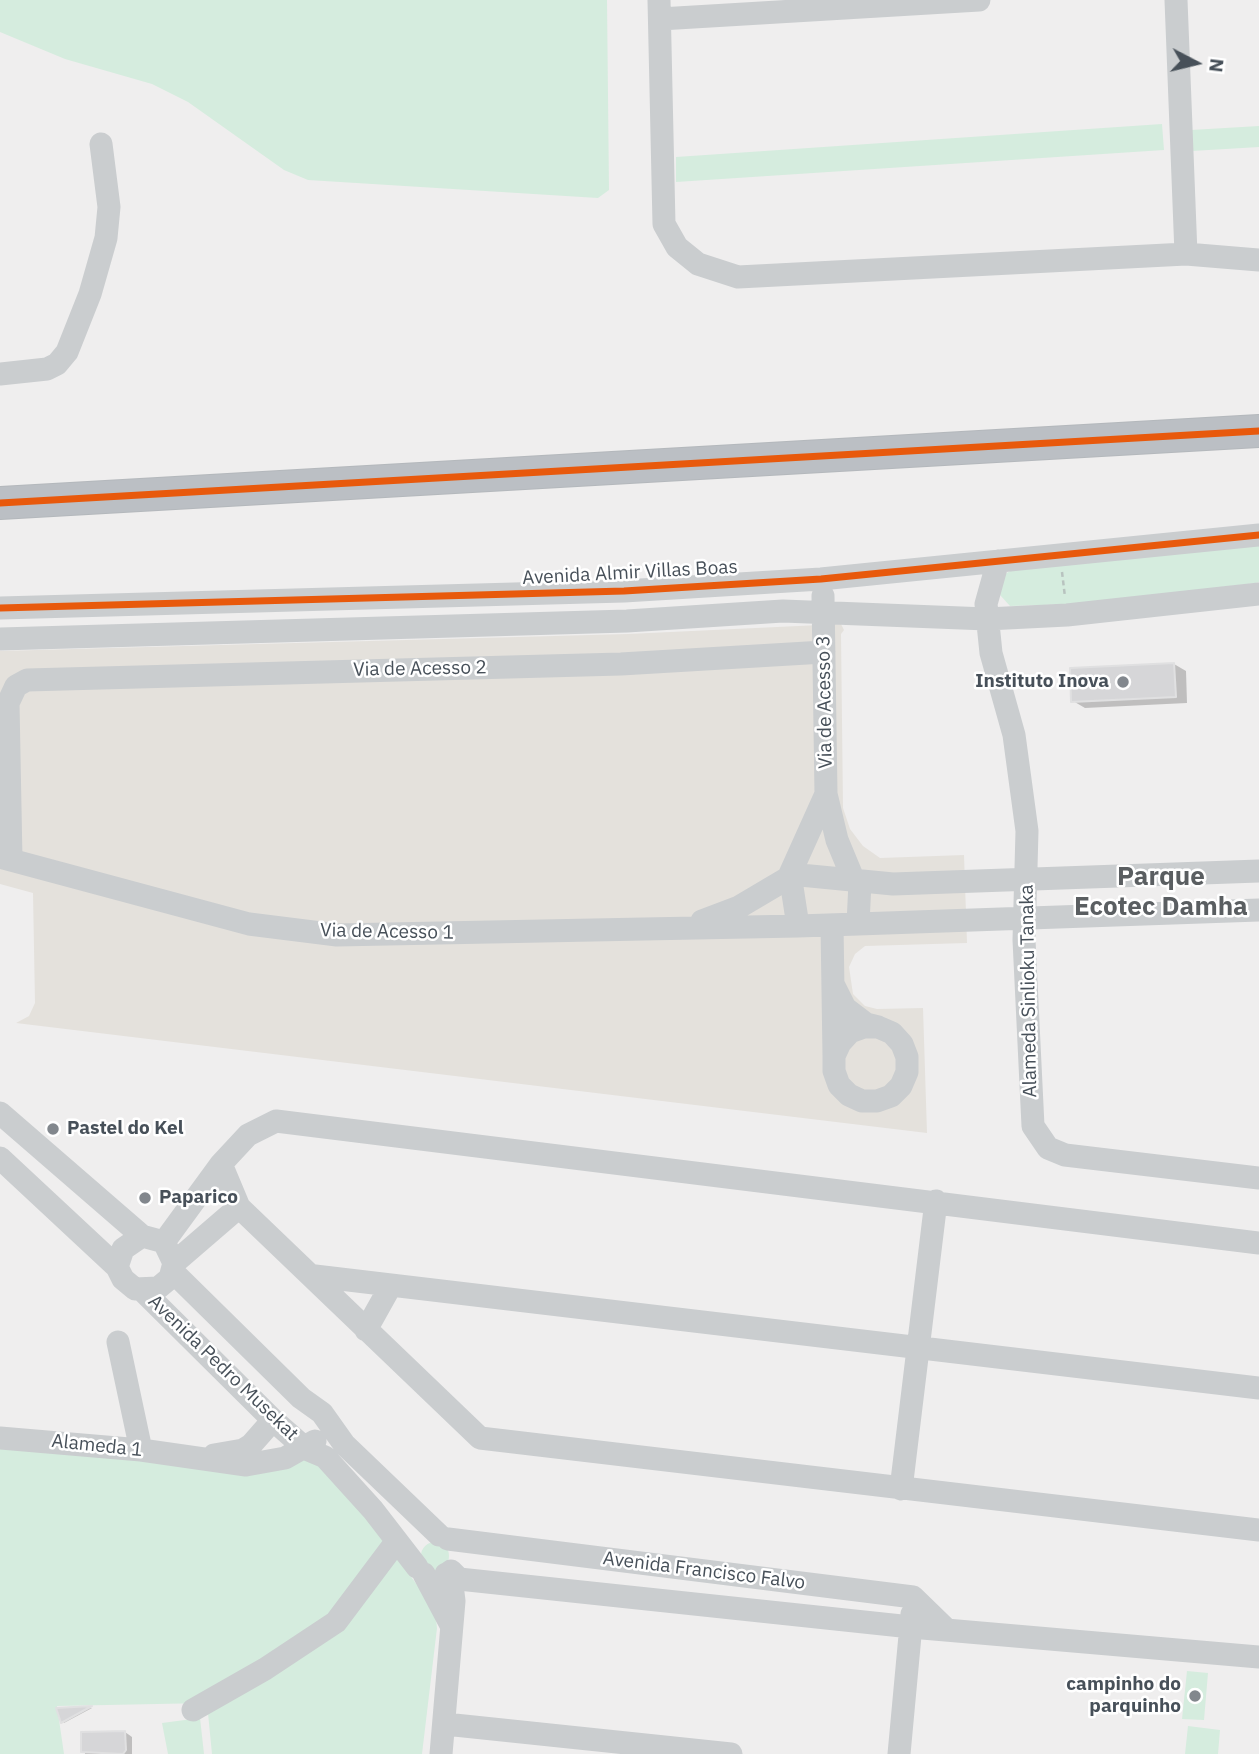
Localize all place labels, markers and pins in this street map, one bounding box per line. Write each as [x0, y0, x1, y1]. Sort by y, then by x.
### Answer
place label: Instituto Inova [975, 671, 1109, 693]
marker: Instituto Inova [1115, 674, 1131, 690]
place label: Pastel do Kel [67, 1118, 183, 1140]
marker: Pastel do Kel [45, 1121, 61, 1137]
place label: Paparico [159, 1187, 238, 1209]
marker: Paparico [137, 1190, 153, 1206]
place label: campinho do parquinho [1066, 1674, 1181, 1718]
marker: campinho do parquinho [1187, 1688, 1203, 1704]

